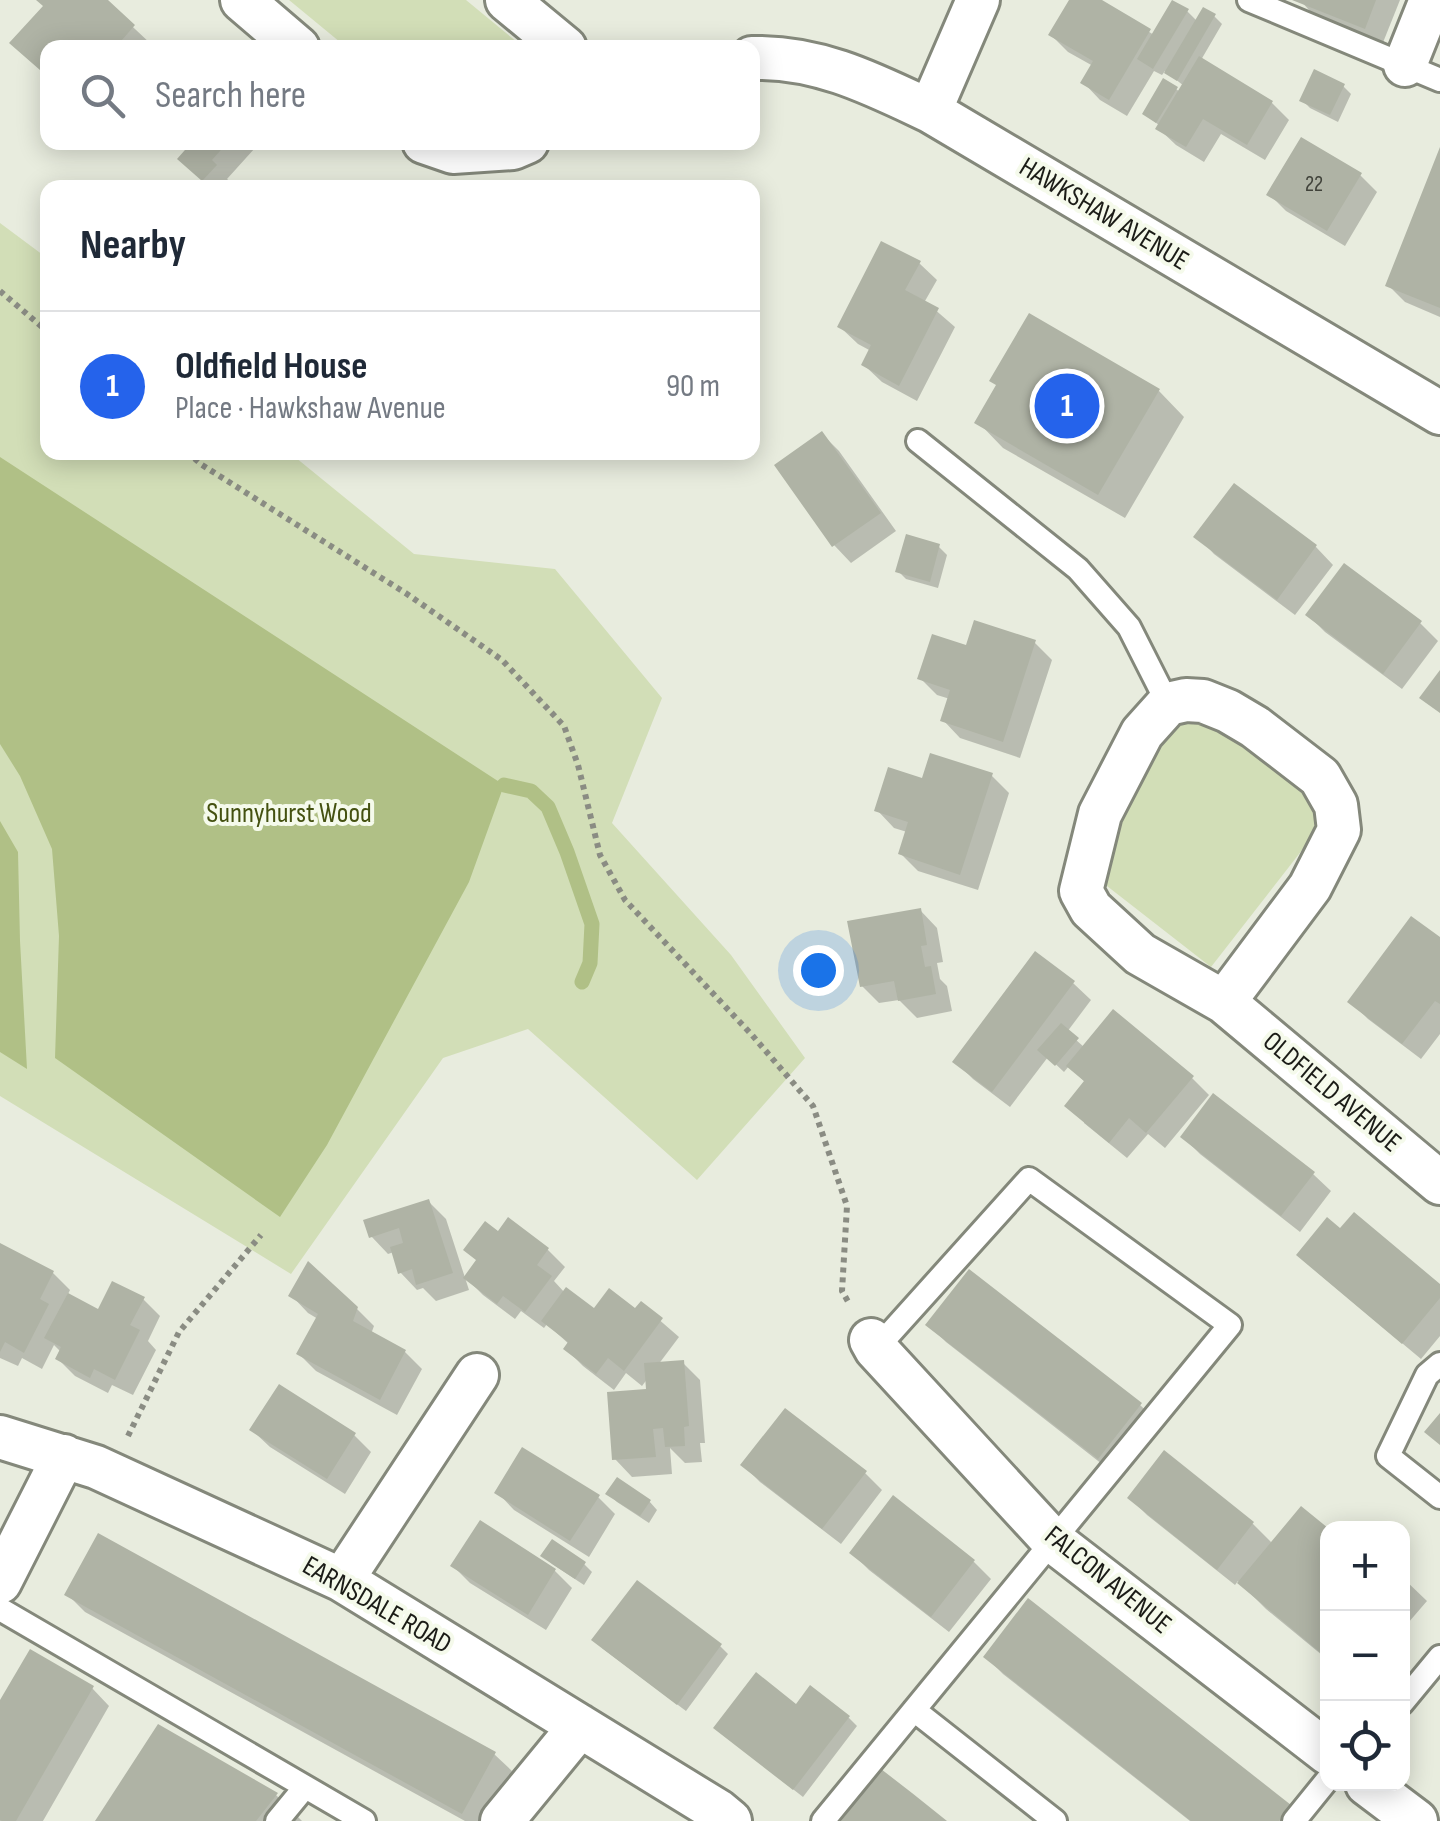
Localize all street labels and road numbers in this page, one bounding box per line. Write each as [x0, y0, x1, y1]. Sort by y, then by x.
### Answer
street label: HAWKSHAW AVENUE [1013, 151, 1195, 277]
street label: OLDFIELD AVENUE [1256, 1025, 1408, 1159]
street label: FALCON AVENUE [1038, 1519, 1178, 1641]
street label: EARNSDALE ROAD [297, 1549, 457, 1661]

